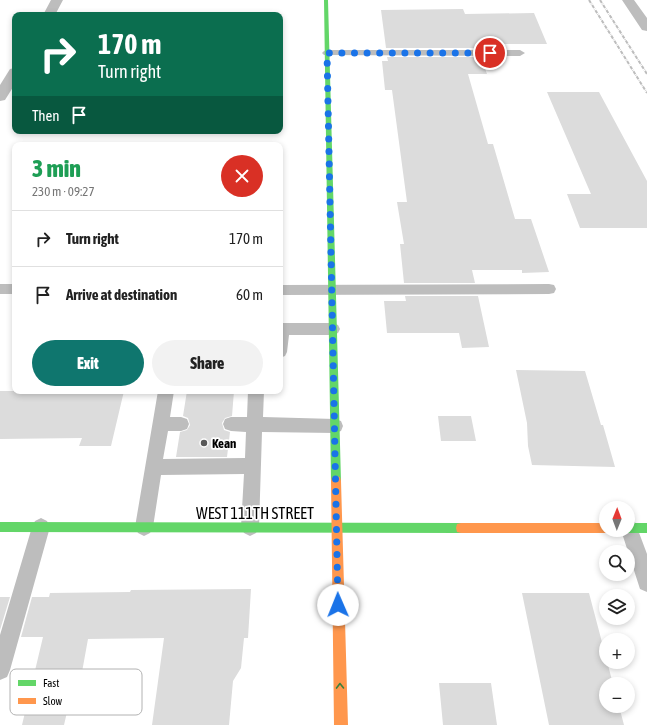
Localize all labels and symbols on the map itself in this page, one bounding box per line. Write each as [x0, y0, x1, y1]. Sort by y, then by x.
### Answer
pin [473, 36, 507, 70]
place label: Kean [212, 436, 236, 451]
marker: Kean [199, 438, 209, 448]
north arrow [599, 501, 635, 537]
street label: WEST 111TH STREET [196, 504, 314, 522]
position arrow [317, 584, 359, 626]
legend [10, 669, 142, 715]
text: Fast [43, 677, 59, 689]
one-way arrow [336, 683, 344, 689]
text: Slow [43, 695, 62, 707]

